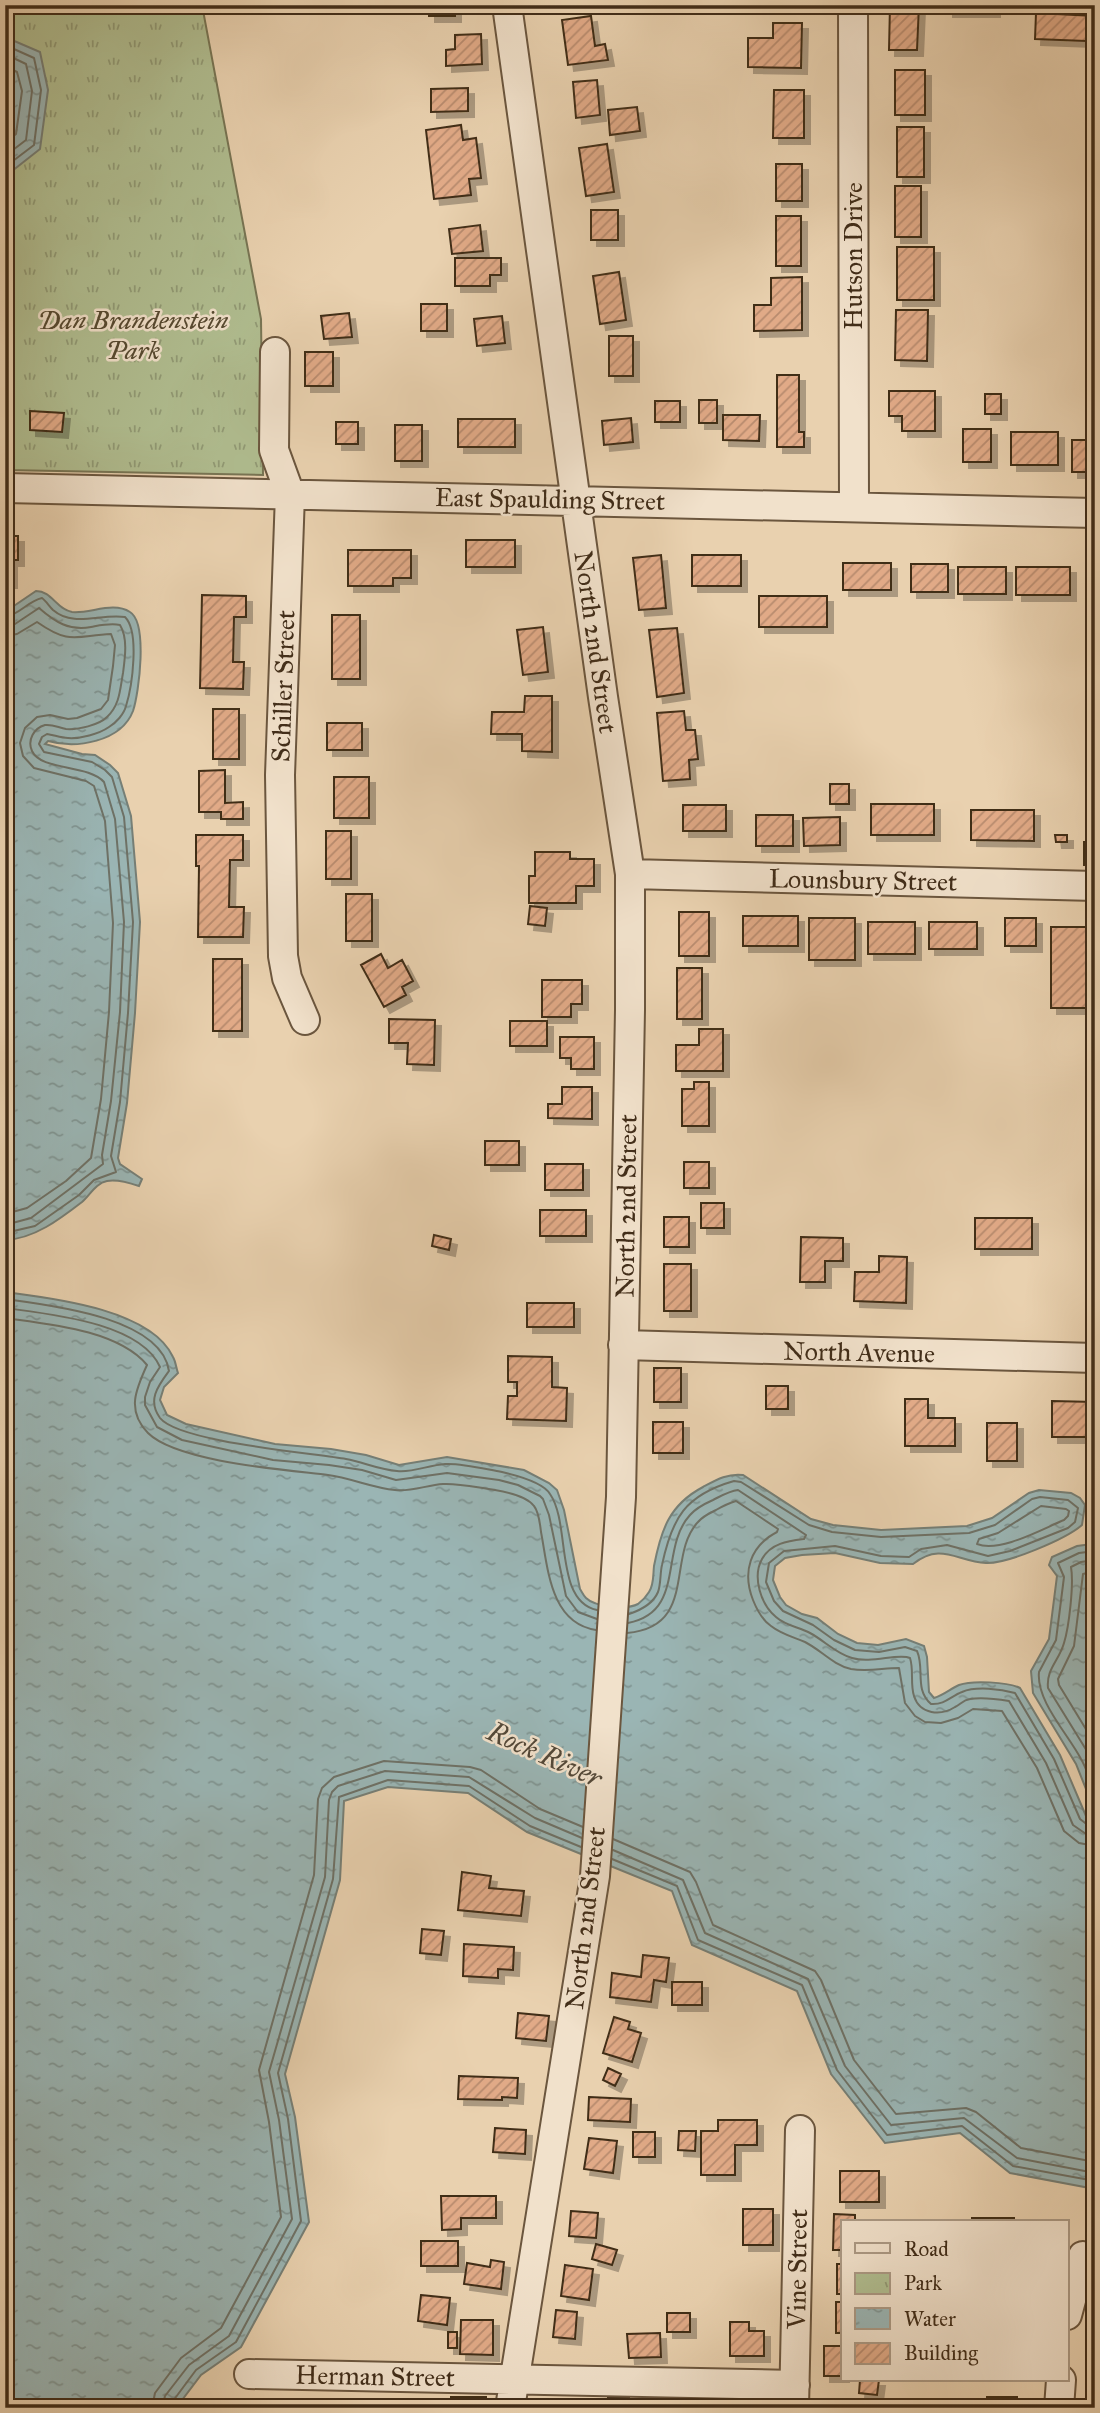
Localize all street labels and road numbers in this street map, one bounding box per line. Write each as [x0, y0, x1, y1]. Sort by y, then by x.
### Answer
street label: Hutson Drive [837, 182, 869, 330]
street label: East Spaulding Street [435, 481, 665, 517]
street label: North 2nd Street [567, 549, 625, 735]
street label: Schiller Street [264, 609, 302, 763]
street label: Lounsbury Street [769, 862, 957, 898]
street label: North 2nd Street [608, 1114, 644, 1298]
street label: North Avenue [783, 1335, 935, 1369]
street label: North 2nd Street [558, 1825, 612, 2011]
street label: Vine Street [780, 2209, 814, 2330]
street label: Herman Street [295, 2359, 455, 2393]

